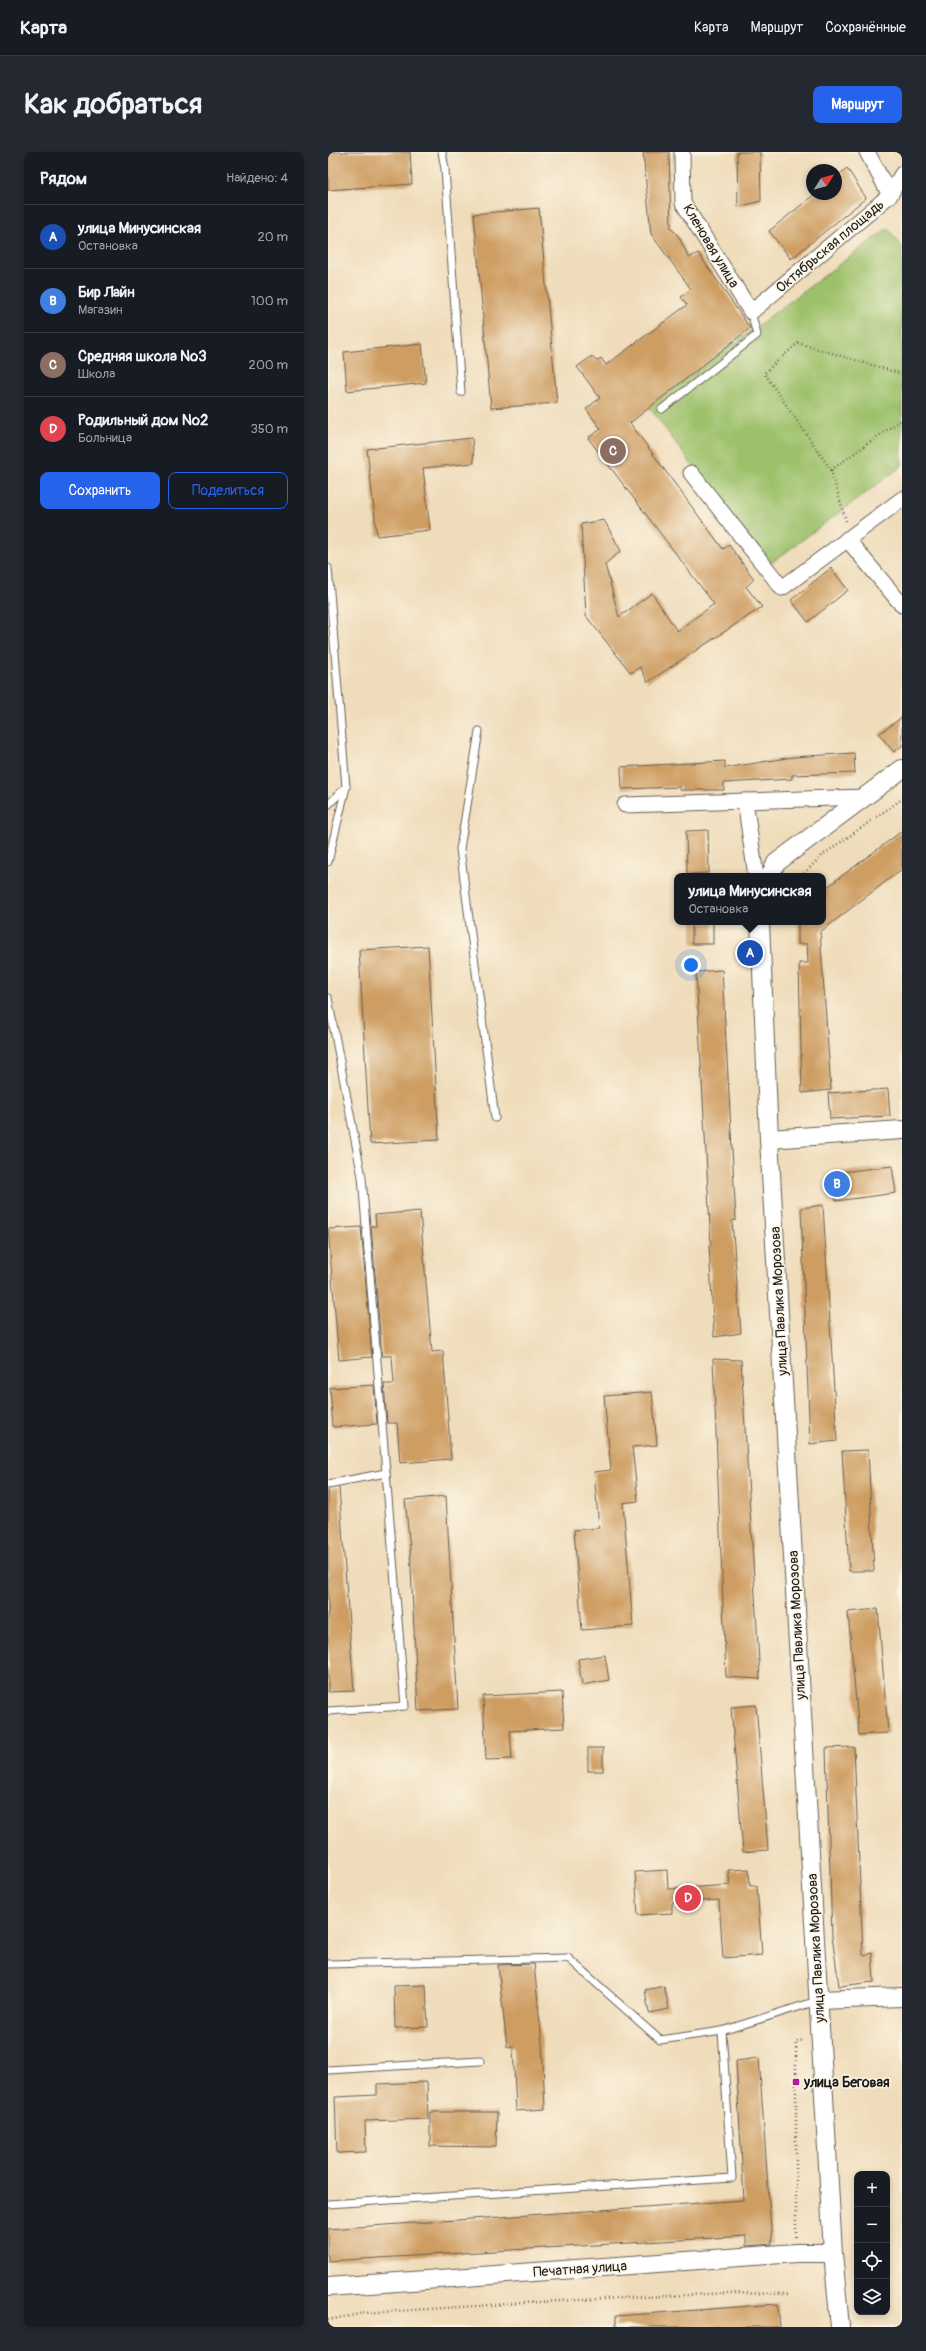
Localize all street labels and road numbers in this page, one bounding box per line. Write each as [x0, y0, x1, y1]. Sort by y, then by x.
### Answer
street label: Октябрьская площадь [772, 196, 888, 296]
street label: Кленовая улица [679, 201, 743, 291]
street label: улица Павлика Морозова [767, 1226, 791, 1377]
street label: улица Павлика Морозова [785, 1550, 809, 1701]
street label: улица Павлика Морозова [804, 1873, 828, 2024]
street label: Печатная улица [533, 2257, 627, 2281]

